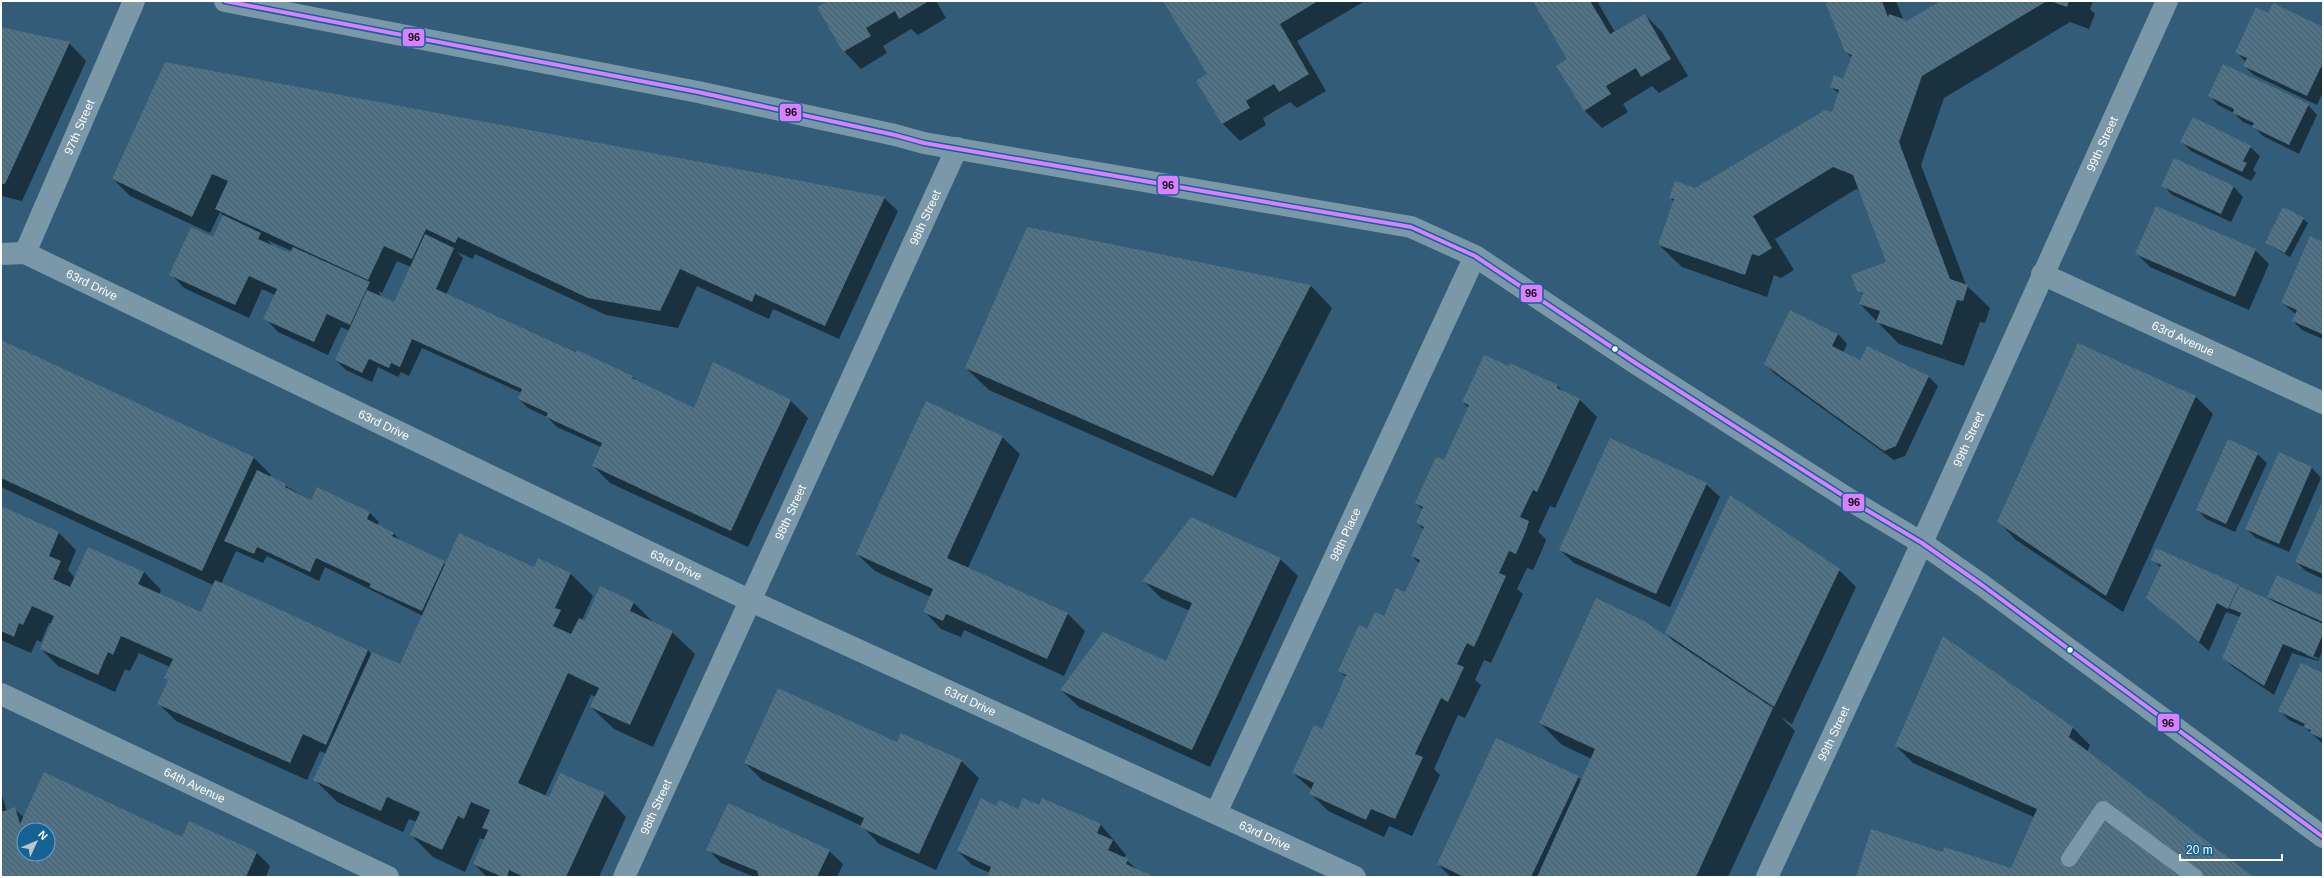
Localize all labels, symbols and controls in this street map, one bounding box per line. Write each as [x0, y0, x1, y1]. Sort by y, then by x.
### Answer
line badge: 96 [402, 28, 425, 47]
text: 96 [408, 31, 420, 43]
street label: 97th Street [61, 97, 98, 157]
line badge: 96 [779, 103, 802, 122]
text: 96 [785, 106, 797, 118]
street label: 99th Street [2084, 114, 2121, 174]
line badge: 96 [1157, 175, 1179, 195]
text: 96 [1162, 179, 1174, 191]
street label: 98th Street [907, 187, 944, 247]
street label: 63rd Drive [64, 267, 120, 303]
line badge: 96 [1520, 284, 1543, 303]
text: 96 [1525, 287, 1537, 299]
street label: 63rd Avenue [2149, 318, 2217, 359]
unlabelled marker [1610, 344, 1620, 354]
street label: 63rd Drive [356, 407, 412, 443]
street label: 99th Street [1950, 409, 1988, 469]
street label: 98th Street [772, 482, 809, 542]
line badge: 96 [1842, 493, 1865, 512]
text: 96 [1848, 496, 1860, 508]
street label: 98th Place [1327, 506, 1364, 563]
street label: 63rd Drive [648, 547, 704, 584]
unlabelled marker [2065, 645, 2075, 655]
street label: 63rd Drive [942, 683, 998, 719]
street label: 99th Street [1815, 704, 1853, 763]
line badge: 96 [2157, 713, 2180, 732]
text: 96 [2162, 717, 2174, 729]
street label: 64th Avenue [161, 765, 228, 806]
street label: 98th Street [637, 777, 675, 837]
street label: 63rd Drive [1237, 818, 1293, 854]
north arrow [16, 822, 56, 862]
text: N [36, 828, 50, 842]
scale bar [2180, 836, 2282, 862]
text: 20 m [2186, 843, 2213, 857]

